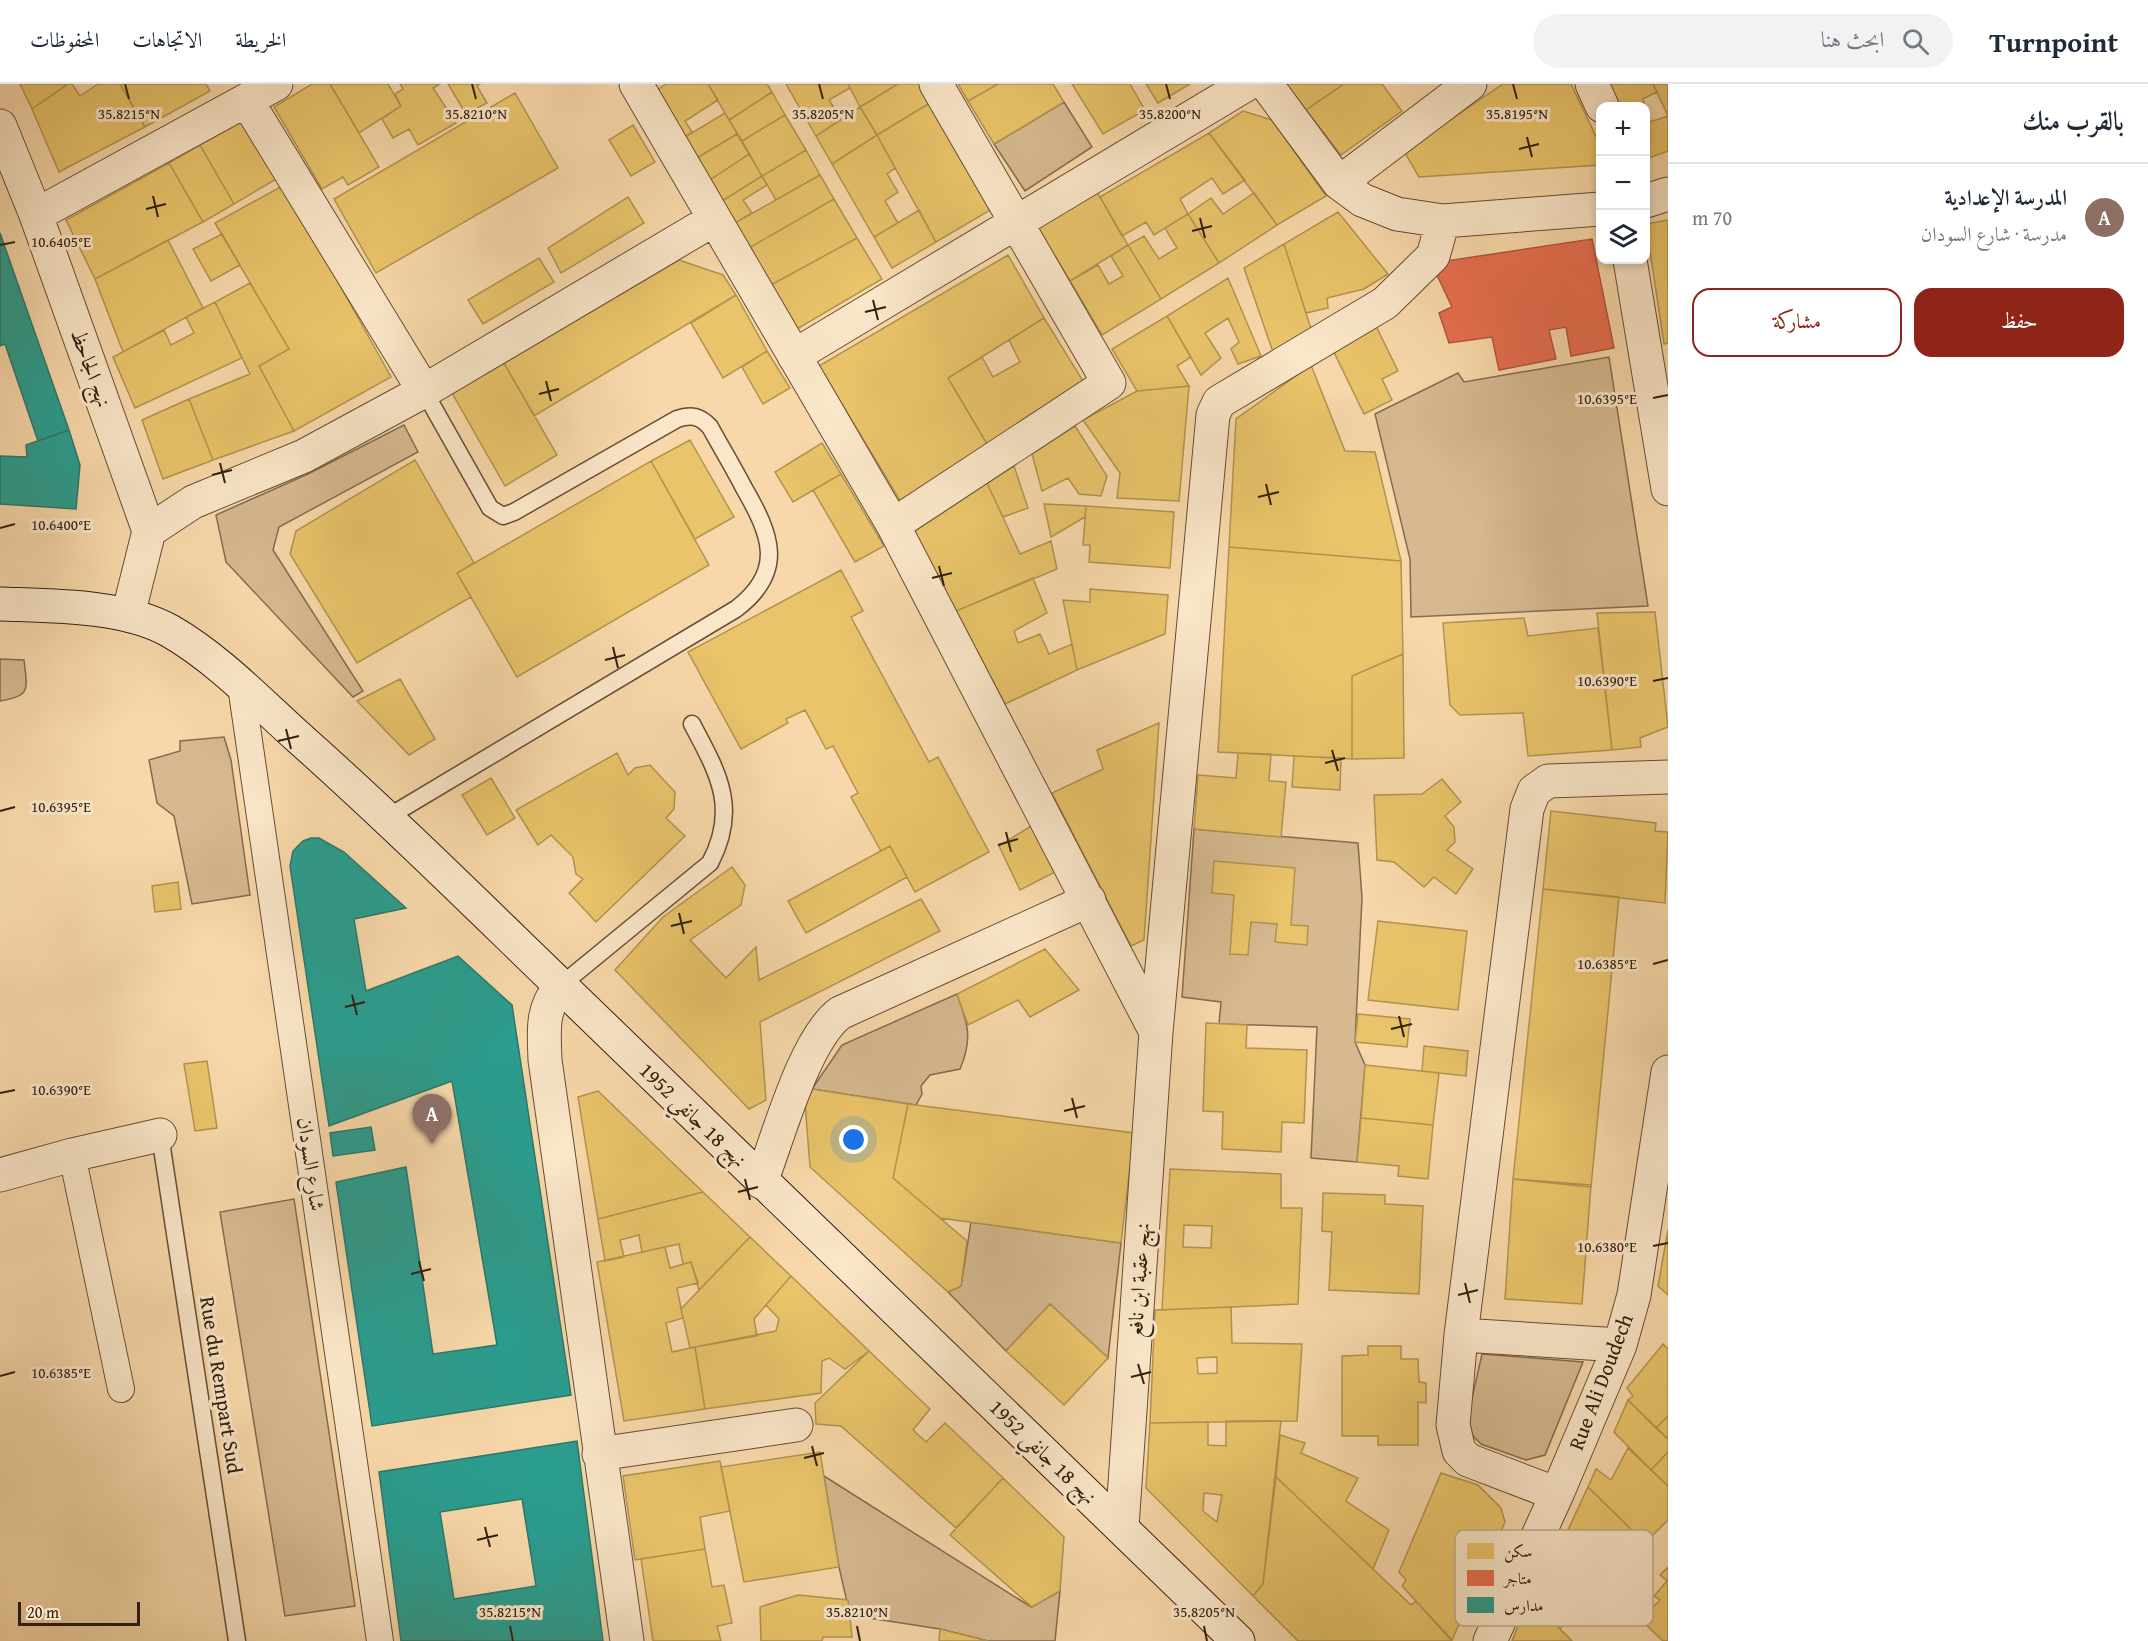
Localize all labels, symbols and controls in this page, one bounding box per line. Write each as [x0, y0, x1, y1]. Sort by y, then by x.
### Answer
search box [1533, 14, 1953, 68]
text: Turnpoint [1989, 21, 2118, 62]
text: ابحث هنا [1821, 23, 1884, 55]
text: المحفوظات [30, 24, 99, 55]
text: الاتجاهات [132, 24, 202, 55]
text: الخريطة [235, 24, 286, 55]
icon: search [1899, 25, 1932, 58]
text: بالقرب منك [2022, 101, 2124, 140]
map controls [1596, 102, 1650, 264]
button: + [1596, 102, 1650, 156]
text: 35.8215°N [98, 103, 160, 124]
text: 35.8210°N [445, 103, 507, 124]
text: 35.8205°N [792, 103, 854, 124]
text: 35.8200°N [1139, 103, 1201, 124]
text: 35.8195°N [1486, 103, 1548, 124]
button: − [1596, 156, 1650, 210]
text: المدرسة الإعدادية [1945, 181, 2067, 213]
text: 70 m [1692, 203, 1732, 232]
text: A [2098, 203, 2111, 232]
button: layers [1596, 210, 1650, 264]
text: مدرسة · شارع السودان [1921, 219, 2067, 248]
text: 10.6405°E [31, 231, 91, 252]
button: مشاركة [1692, 288, 1902, 357]
button: حفظ [1914, 288, 2124, 357]
street label: نهج الجاحظ [59, 324, 120, 413]
text: 10.6395°E [1577, 388, 1637, 409]
text: 10.6400°E [31, 514, 91, 535]
text: 10.6390°E [1577, 670, 1637, 691]
text: 10.6395°E [31, 796, 91, 817]
text: 10.6385°E [1577, 953, 1637, 974]
street label: نهج 18 جانفي 1952 [629, 1055, 754, 1178]
text: 10.6390°E [31, 1079, 91, 1100]
pin: A [412, 1094, 452, 1144]
street label: شارع السودان [287, 1115, 333, 1213]
your location [839, 1125, 868, 1154]
street label: نهج عقبة ابن نافع [1119, 1221, 1162, 1339]
text: 10.6380°E [1577, 1236, 1637, 1257]
street label: Rue du Rempart Sud [192, 1294, 251, 1477]
street label: Rue Ali Doudech [1560, 1309, 1641, 1454]
text: 10.6385°E [31, 1362, 91, 1383]
street label: نهج 18 جانفي 1952 [979, 1392, 1104, 1515]
legend [1455, 1530, 1653, 1626]
text: سكن [1504, 1539, 1532, 1563]
text: متاجر [1502, 1566, 1532, 1590]
text: مدارس [1504, 1593, 1544, 1617]
scale bar [18, 1599, 140, 1626]
text: 20 m [27, 1600, 59, 1624]
text: 35.8215°N [479, 1601, 541, 1622]
text: 35.8210°N [826, 1601, 888, 1622]
text: 35.8205°N [1173, 1601, 1235, 1622]

